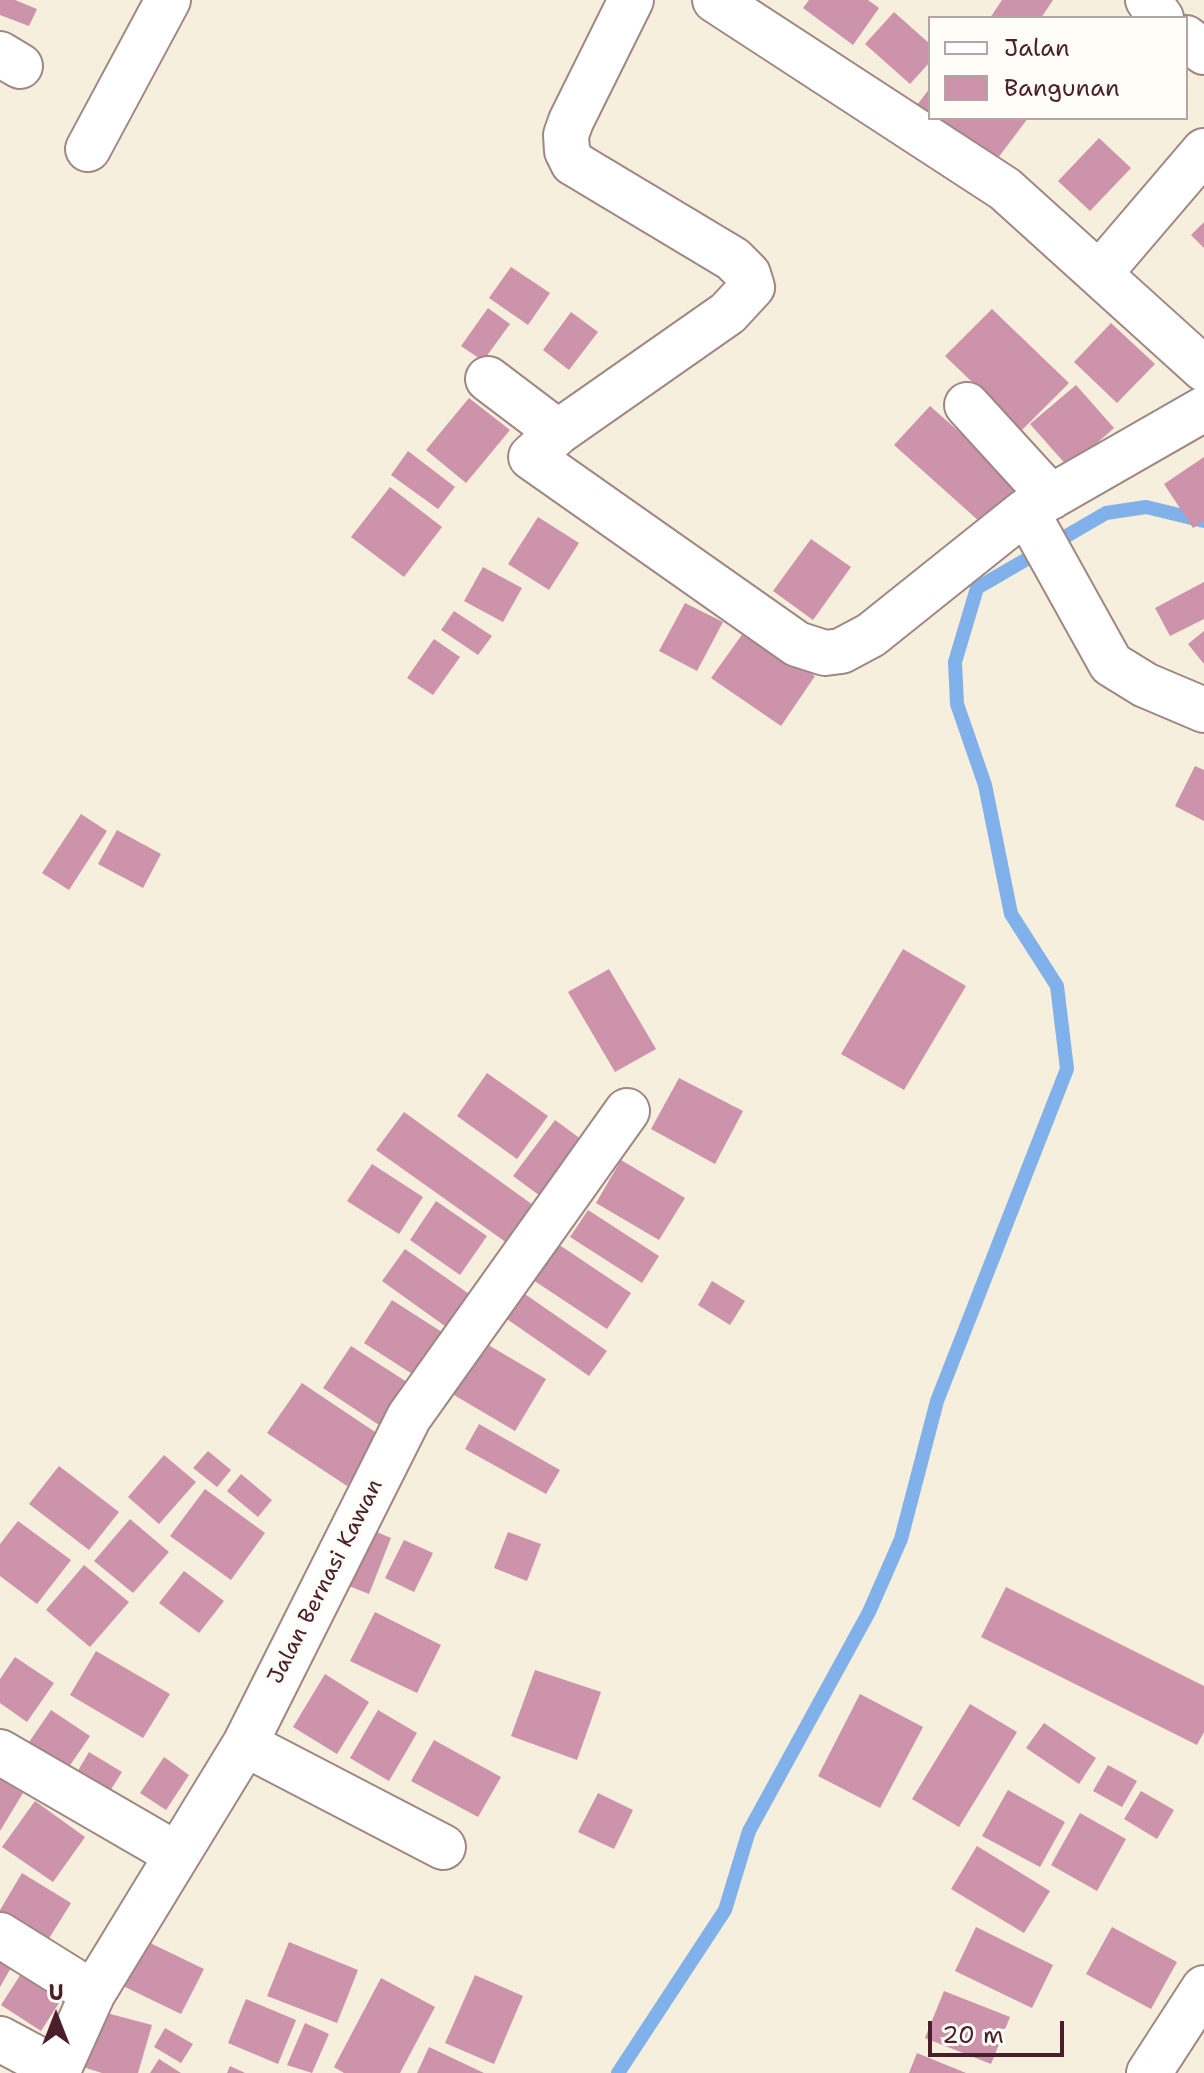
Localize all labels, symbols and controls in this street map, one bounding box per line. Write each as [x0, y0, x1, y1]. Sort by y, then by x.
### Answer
legend [928, 16, 1188, 120]
text: Jalan [1004, 32, 1070, 64]
text: Bangunan [1004, 72, 1120, 104]
street label: Jalan Bernasi Kawan [263, 1475, 389, 1689]
north arrow [16, 1977, 96, 2057]
text: U [48, 1978, 64, 2007]
scale bar [932, 2005, 1068, 2055]
text: 20 m [942, 2019, 1004, 2051]

